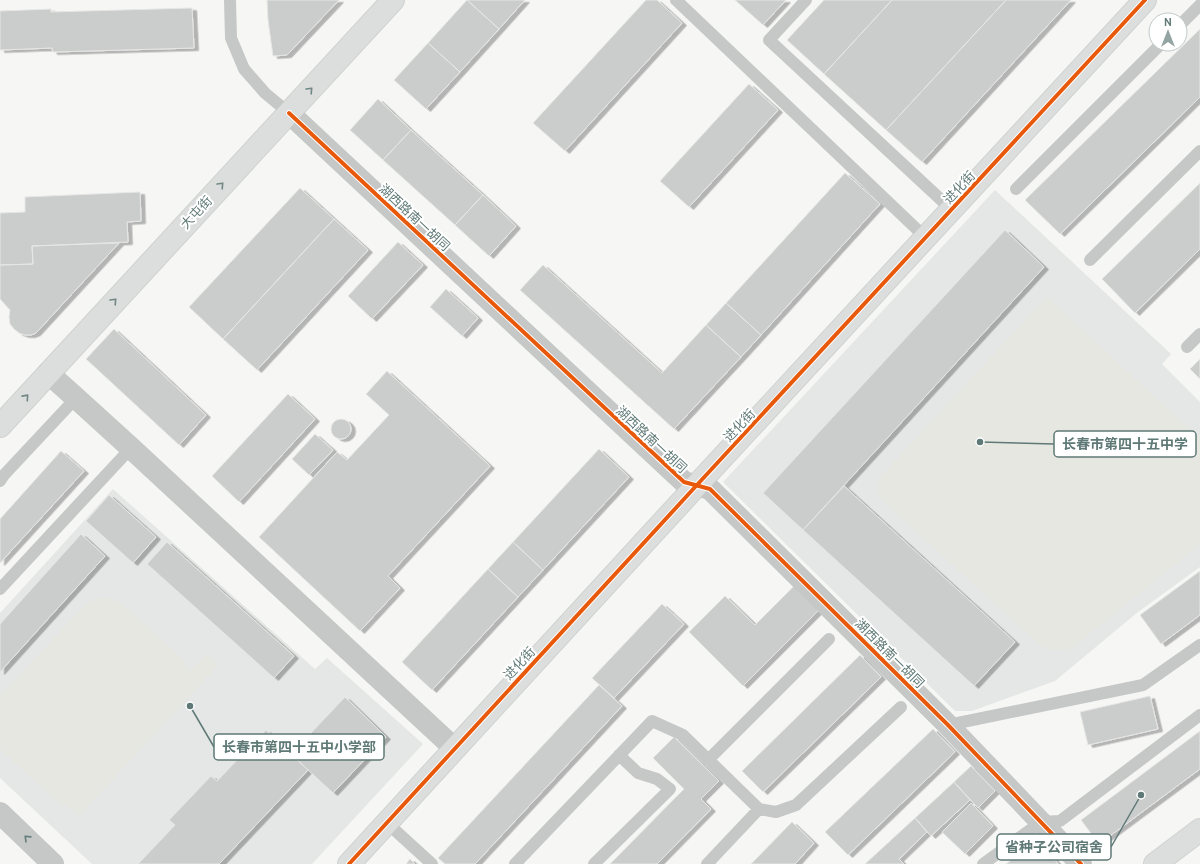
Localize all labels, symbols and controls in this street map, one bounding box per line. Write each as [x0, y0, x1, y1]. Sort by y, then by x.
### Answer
north arrow [1148, 12, 1188, 52]
text: N [1164, 15, 1172, 29]
one-way arrow [305, 87, 312, 95]
street label: 进化街 [940, 167, 978, 207]
street label: 湖西路南一胡同 [376, 180, 454, 254]
one-way arrow [217, 182, 224, 190]
street label: 大屯街 [177, 192, 215, 232]
one-way arrow [109, 298, 117, 306]
one-way arrow [21, 394, 29, 402]
street label: 湖西路南一胡同 [613, 402, 691, 476]
street label: 进化街 [720, 405, 758, 445]
callout: 长春市第四十五中学 [1054, 431, 1196, 457]
text: 长春市第四十五中学 [1062, 435, 1188, 453]
street label: 湖西路南一胡同 [852, 615, 928, 691]
street label: 进化街 [500, 643, 538, 683]
callout: 长春市第四十五中小学部 [214, 734, 384, 760]
text: 长春市第四十五中小学部 [222, 738, 376, 756]
callout: 省种子公司宿舍 [997, 834, 1111, 860]
one-way arrow [24, 836, 32, 843]
text: 省种子公司宿舍 [1005, 838, 1103, 856]

